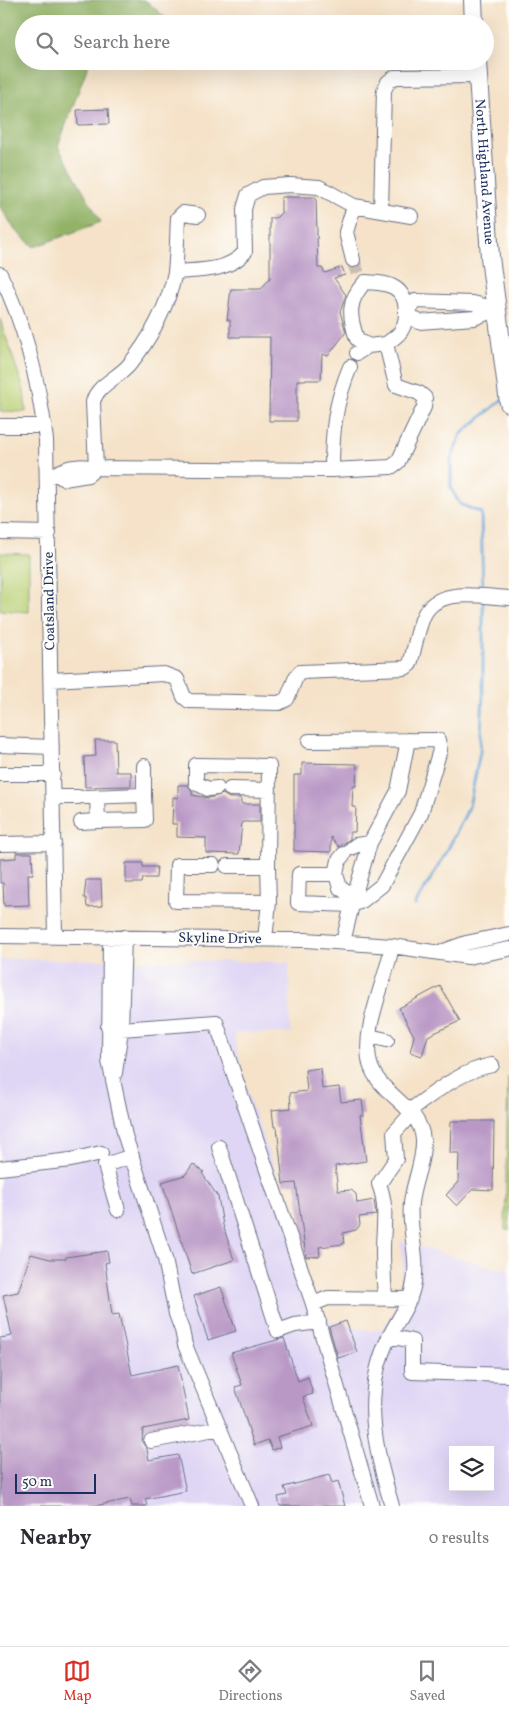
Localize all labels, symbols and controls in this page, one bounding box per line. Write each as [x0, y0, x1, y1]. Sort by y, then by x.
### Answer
search box [15, 15, 494, 70]
icon: search [33, 29, 61, 57]
text: Search here [73, 30, 170, 56]
street label: North Highland Avenue [470, 98, 499, 246]
street label: Coatsland Drive [40, 551, 60, 650]
street label: Skyline Drive [178, 929, 262, 949]
map controls [449, 1446, 494, 1491]
button: layers [449, 1446, 494, 1491]
scale bar [15, 1471, 96, 1494]
text: 50 m [22, 1473, 52, 1492]
text: Nearby [20, 1524, 91, 1553]
text: 0 results [429, 1528, 489, 1550]
tab: Map [63, 1657, 91, 1706]
tab: Directions [218, 1657, 283, 1706]
tab: Saved [409, 1657, 446, 1706]

